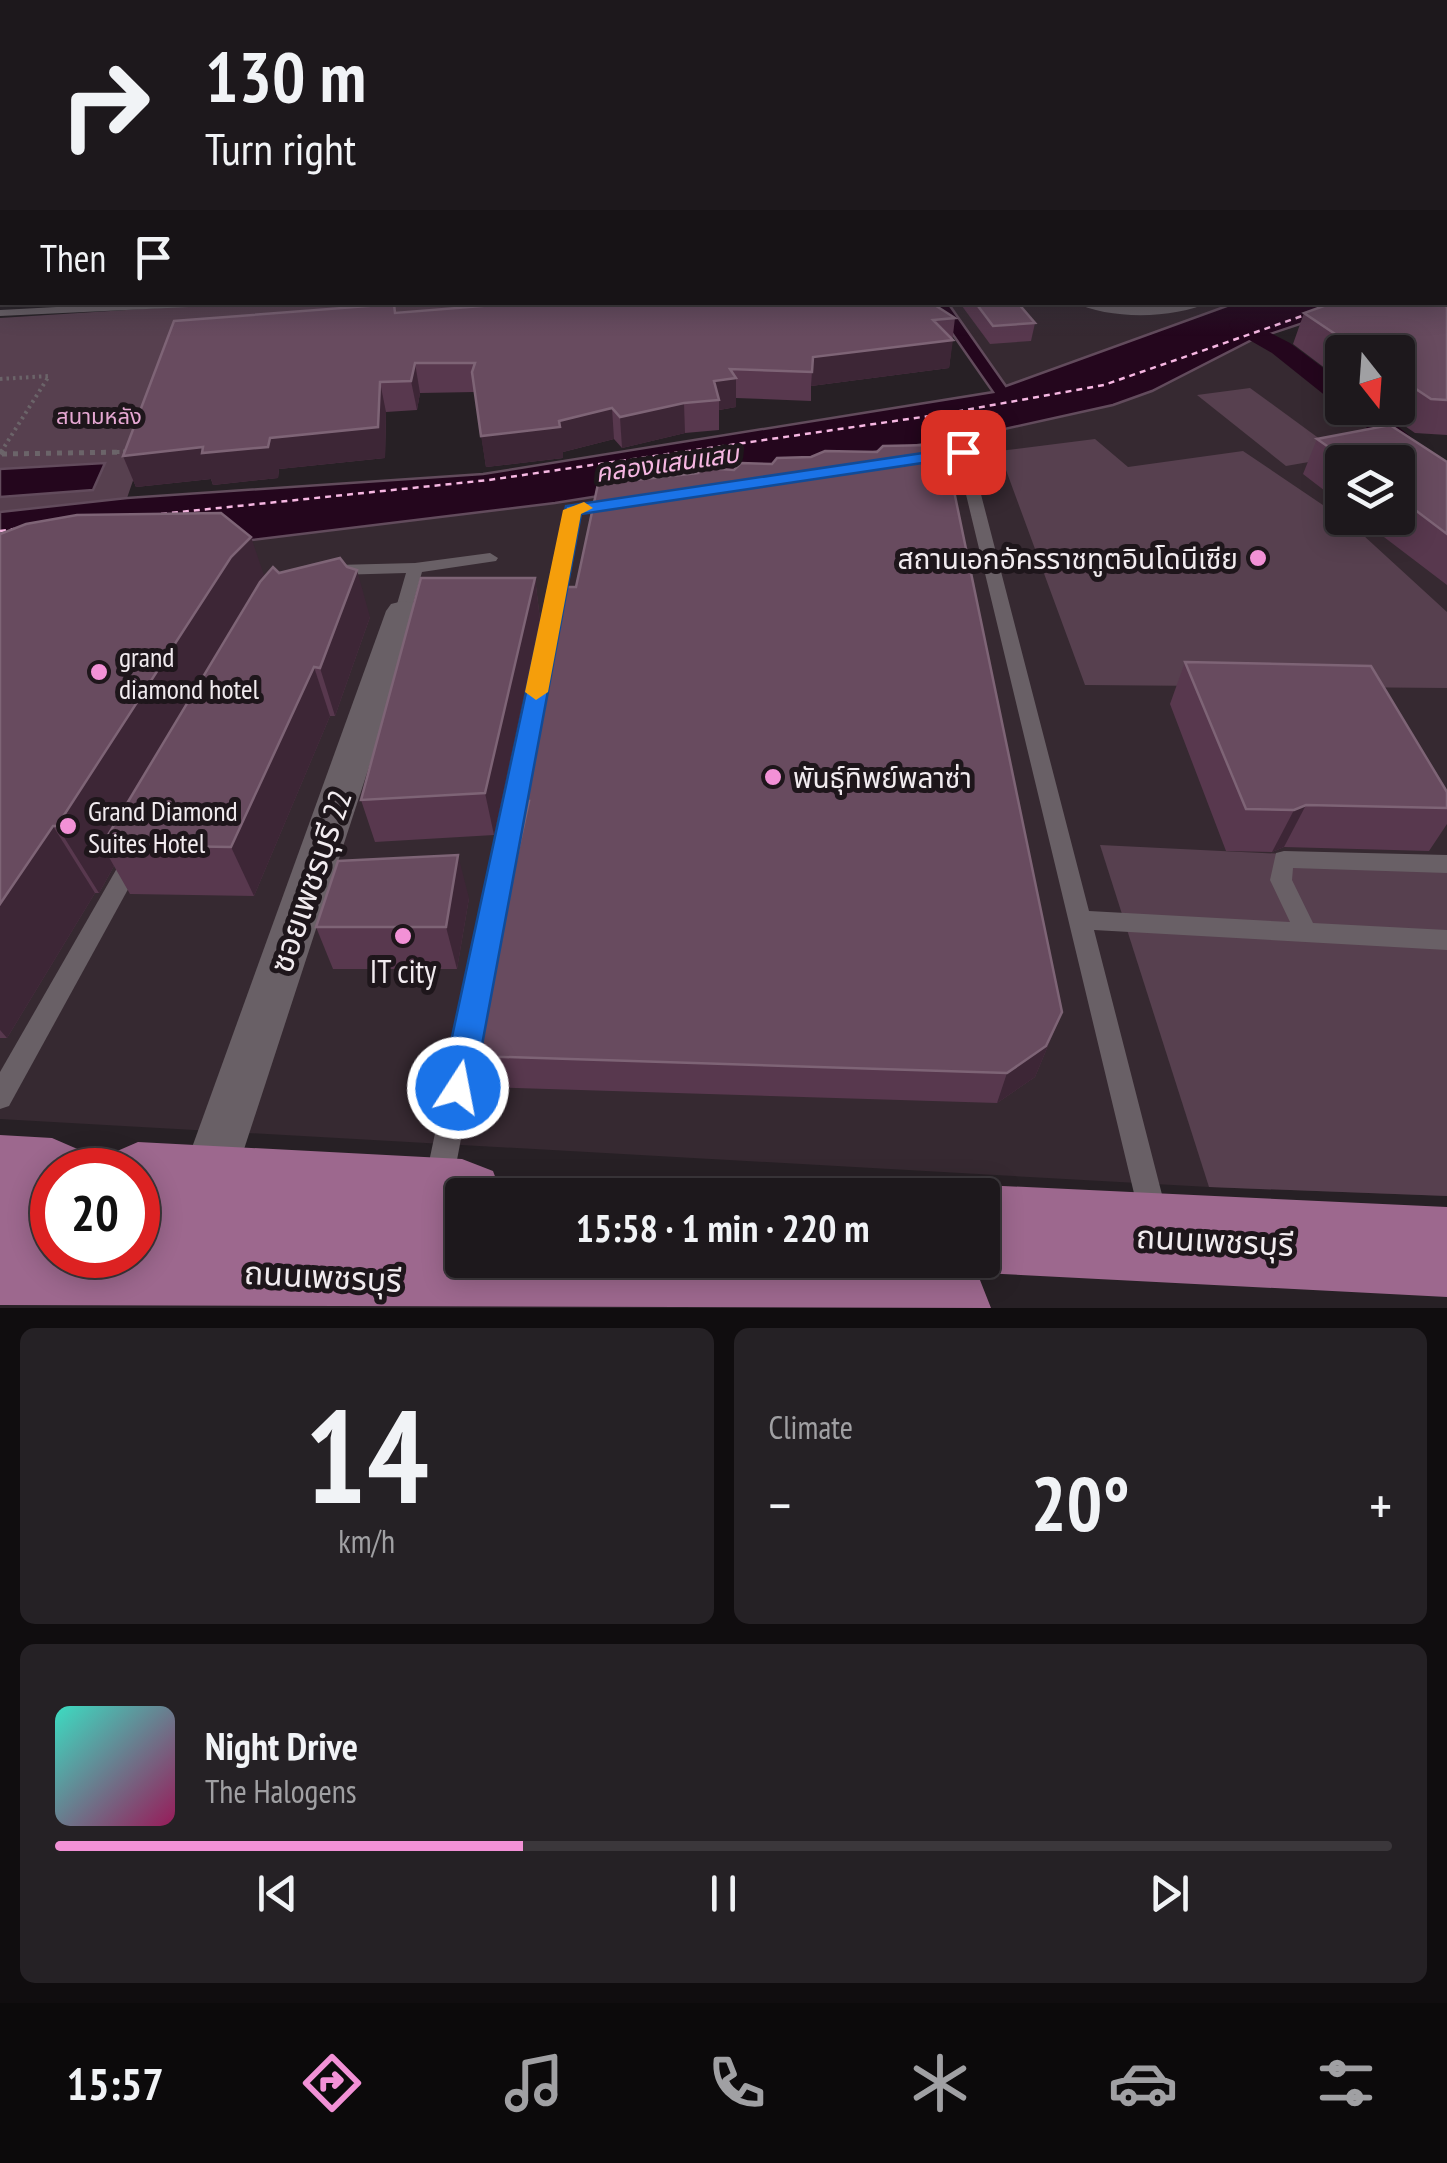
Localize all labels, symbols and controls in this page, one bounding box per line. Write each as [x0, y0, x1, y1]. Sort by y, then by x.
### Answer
text: 130 m [205, 31, 366, 121]
icon: right [40, 40, 170, 170]
text: Turn right [205, 119, 356, 177]
icon: arrive [126, 230, 181, 285]
text: Then [40, 233, 106, 282]
north arrow [1325, 335, 1415, 425]
map controls [1325, 335, 1415, 535]
park label: สนามหลัง [56, 402, 142, 430]
pin [921, 410, 1006, 495]
icon: arrive [936, 425, 991, 480]
water label: คลองแสนแสบ [593, 437, 743, 489]
button: layers [1325, 445, 1415, 535]
place label: สถานเอกอัครราชทูตอินโดนีเซีย [897, 540, 1238, 577]
marker: สถานเอกอัครราชทูตอินโดนีเซีย [1247, 547, 1269, 569]
place label: grand diamond hotel [119, 638, 260, 707]
marker: grand diamond hotel [88, 661, 110, 683]
place label: พันธุ์ทิพย์พลาซ่า [793, 759, 972, 796]
marker: พันธุ์ทิพย์พลาซ่า [762, 766, 784, 788]
street label: ซอยเพชรบุรี 22 [259, 784, 361, 978]
place label: Grand Diamond Suites Hotel [88, 792, 238, 861]
marker: Grand Diamond Suites Hotel [57, 815, 79, 837]
marker: IT city [392, 925, 414, 947]
place label: IT city [370, 950, 436, 992]
position arrow [406, 1036, 510, 1140]
speed limit sign: 20 [30, 1148, 160, 1278]
text: 15:58 · 1 min · 220 m [576, 1203, 869, 1252]
street label: ถนนเพชรบุรี [1135, 1215, 1295, 1265]
street label: ถนนเพชรบุรี [243, 1251, 403, 1301]
text: 14 [305, 1371, 429, 1539]
text: Climate [769, 1406, 853, 1448]
text: 20° [1031, 1455, 1130, 1552]
text: − [769, 1469, 791, 1540]
text: + [1369, 1469, 1392, 1540]
text: km/h [338, 1520, 395, 1562]
text: Night Drive [205, 1721, 358, 1770]
text: The Halogens [205, 1770, 357, 1812]
icon: previous [250, 1866, 305, 1921]
icon: pause [696, 1866, 751, 1921]
icon: next [1142, 1866, 1197, 1921]
icon: directions [297, 2048, 367, 2118]
icon: music [499, 2048, 569, 2118]
icon: phone [702, 2048, 772, 2118]
icon: climate [905, 2048, 975, 2118]
icon: car [1108, 2048, 1178, 2118]
icon: filters [1311, 2048, 1381, 2118]
text: 15:57 [66, 2054, 164, 2112]

